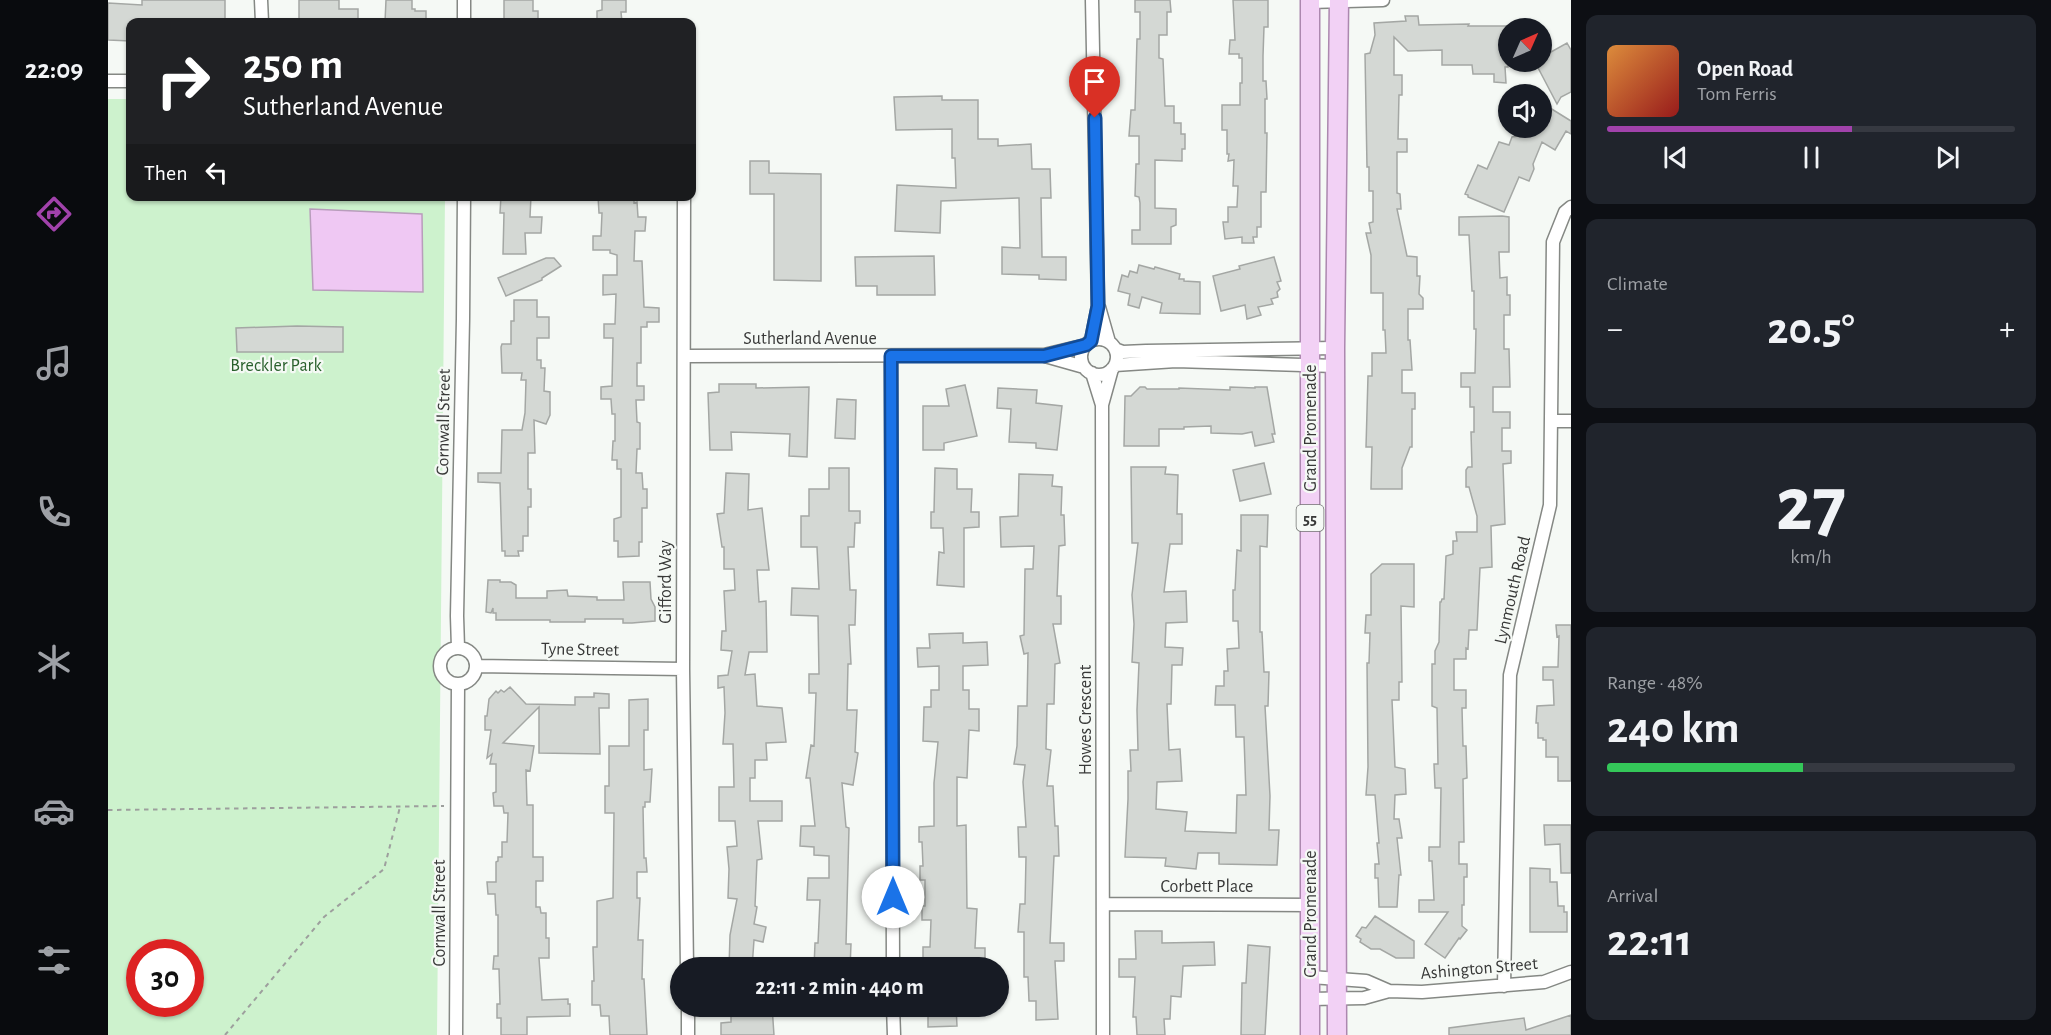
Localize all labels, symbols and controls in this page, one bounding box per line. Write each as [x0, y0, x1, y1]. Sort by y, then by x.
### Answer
north arrow [1498, 18, 1552, 72]
map controls [1498, 18, 1552, 138]
icon: right [144, 42, 222, 120]
text: 250 m [243, 44, 343, 86]
text: 22:09 [25, 56, 83, 83]
pin [1069, 56, 1120, 118]
text: Open Road [1697, 58, 1793, 80]
icon: arrive [1078, 65, 1111, 98]
button: sound [1498, 84, 1552, 138]
text: Tom Ferris [1697, 84, 1777, 104]
text: Sutherland Avenue [243, 93, 443, 120]
icon: previous [1659, 141, 1692, 174]
icon: pause [1795, 141, 1828, 174]
icon: next [1931, 141, 1964, 174]
icon: left [200, 156, 233, 189]
text: Then [144, 162, 188, 184]
icon: directions [33, 193, 75, 235]
text: Climate [1607, 274, 1668, 294]
text: 20.5° [1767, 307, 1855, 352]
text: − [1607, 313, 1623, 346]
text: + [1999, 313, 2015, 346]
street label: Sutherland Avenue [743, 330, 877, 348]
icon: music [33, 342, 75, 384]
park label: Breckler Park [230, 357, 322, 375]
street label: Grand Promenade [1302, 364, 1320, 492]
street label: Cornwall Street [434, 368, 454, 476]
text: 27 [1776, 467, 1846, 545]
icon: phone [33, 491, 75, 533]
road number: 55 [1296, 505, 1324, 531]
street label: Lynmouth Road [1492, 535, 1534, 646]
street label: Gifford Way [657, 540, 675, 624]
text: km/h [1790, 547, 1832, 567]
street label: Tyne Street [541, 640, 620, 660]
icon: climate [33, 641, 75, 683]
street label: Howes Crescent [1077, 665, 1095, 775]
text: Range · 48% [1607, 673, 1703, 693]
text: 240 km [1607, 706, 1740, 751]
icon: car [33, 790, 75, 832]
street label: Grand Promenade [1302, 850, 1320, 978]
street label: Cornwall Street [431, 859, 449, 966]
position arrow [861, 865, 925, 929]
street label: Corbett Place [1161, 878, 1253, 896]
text: Arrival [1607, 886, 1658, 906]
text: 22:11 [1607, 919, 1692, 964]
icon: filters [33, 939, 75, 981]
speed limit sign: 30 [126, 939, 204, 1017]
street label: Ashington Street [1420, 955, 1539, 983]
text: 22:11 · 2 min · 440 m [755, 976, 924, 998]

